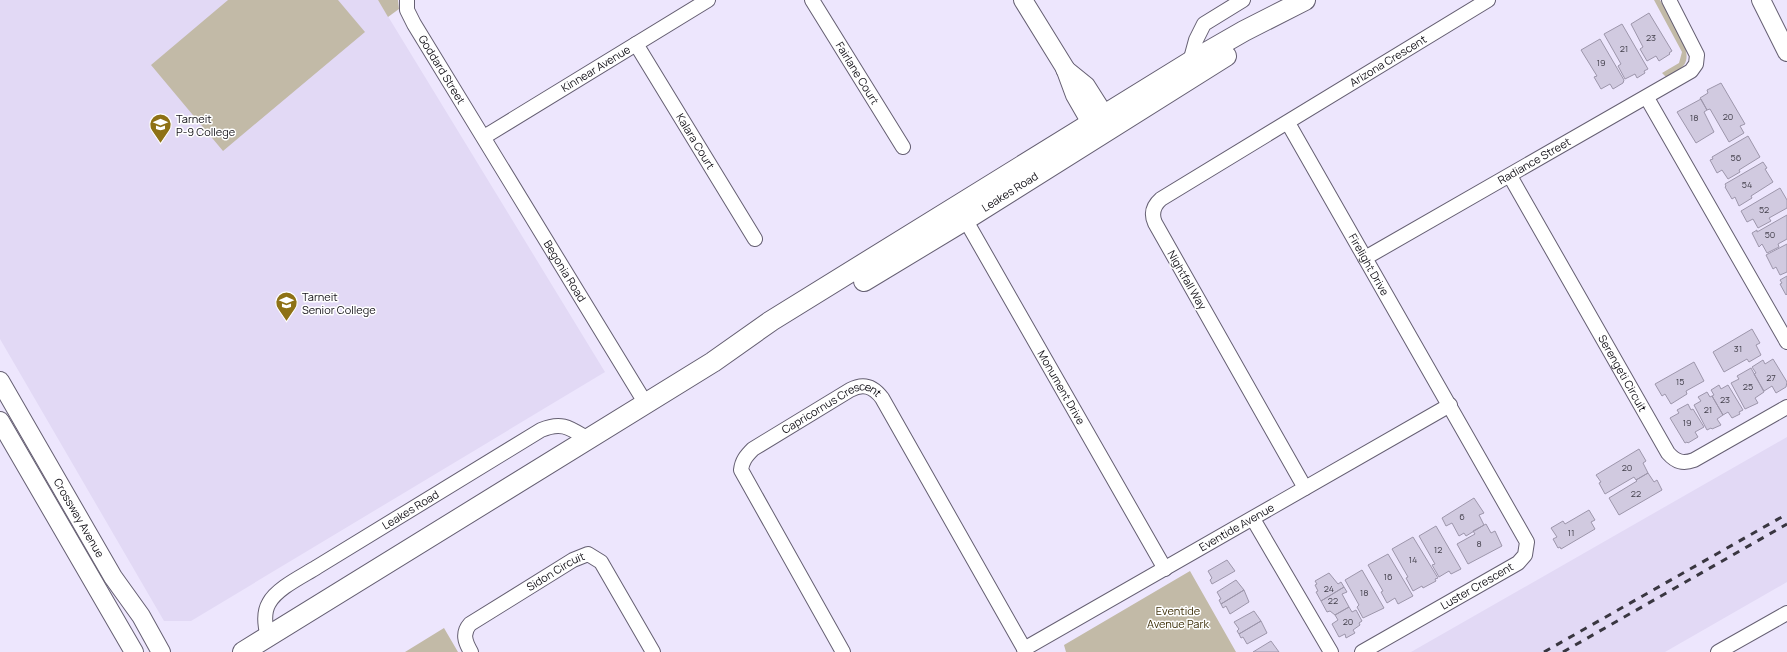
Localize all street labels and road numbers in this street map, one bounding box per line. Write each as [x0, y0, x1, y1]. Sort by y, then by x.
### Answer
street label: Arizona Crescent [1347, 31, 1429, 90]
street label: Goddard Street [415, 32, 469, 107]
street label: Fairlane Court [833, 39, 883, 107]
street label: Kinnear Avenue [558, 41, 633, 95]
street label: Kalara Court [673, 110, 719, 172]
street label: Radiance Street [1495, 134, 1573, 187]
street label: Leakes Road [979, 168, 1041, 215]
street label: Firelight Drive [1346, 231, 1393, 299]
street label: Begonia Road [541, 237, 590, 304]
street label: Nightfall Way [1164, 247, 1211, 312]
street label: Serengeti Circuit [1595, 332, 1651, 414]
street label: Monument Drive [1034, 347, 1089, 428]
street label: Capricornus Crescent [779, 378, 885, 437]
street label: Crossway Avenue [51, 475, 108, 560]
street label: Leakes Road [379, 486, 441, 533]
street label: Eventide Avenue [1196, 499, 1277, 554]
street label: Sidon Circuit [524, 548, 587, 594]
street label: Luster Crescent [1438, 559, 1516, 613]

